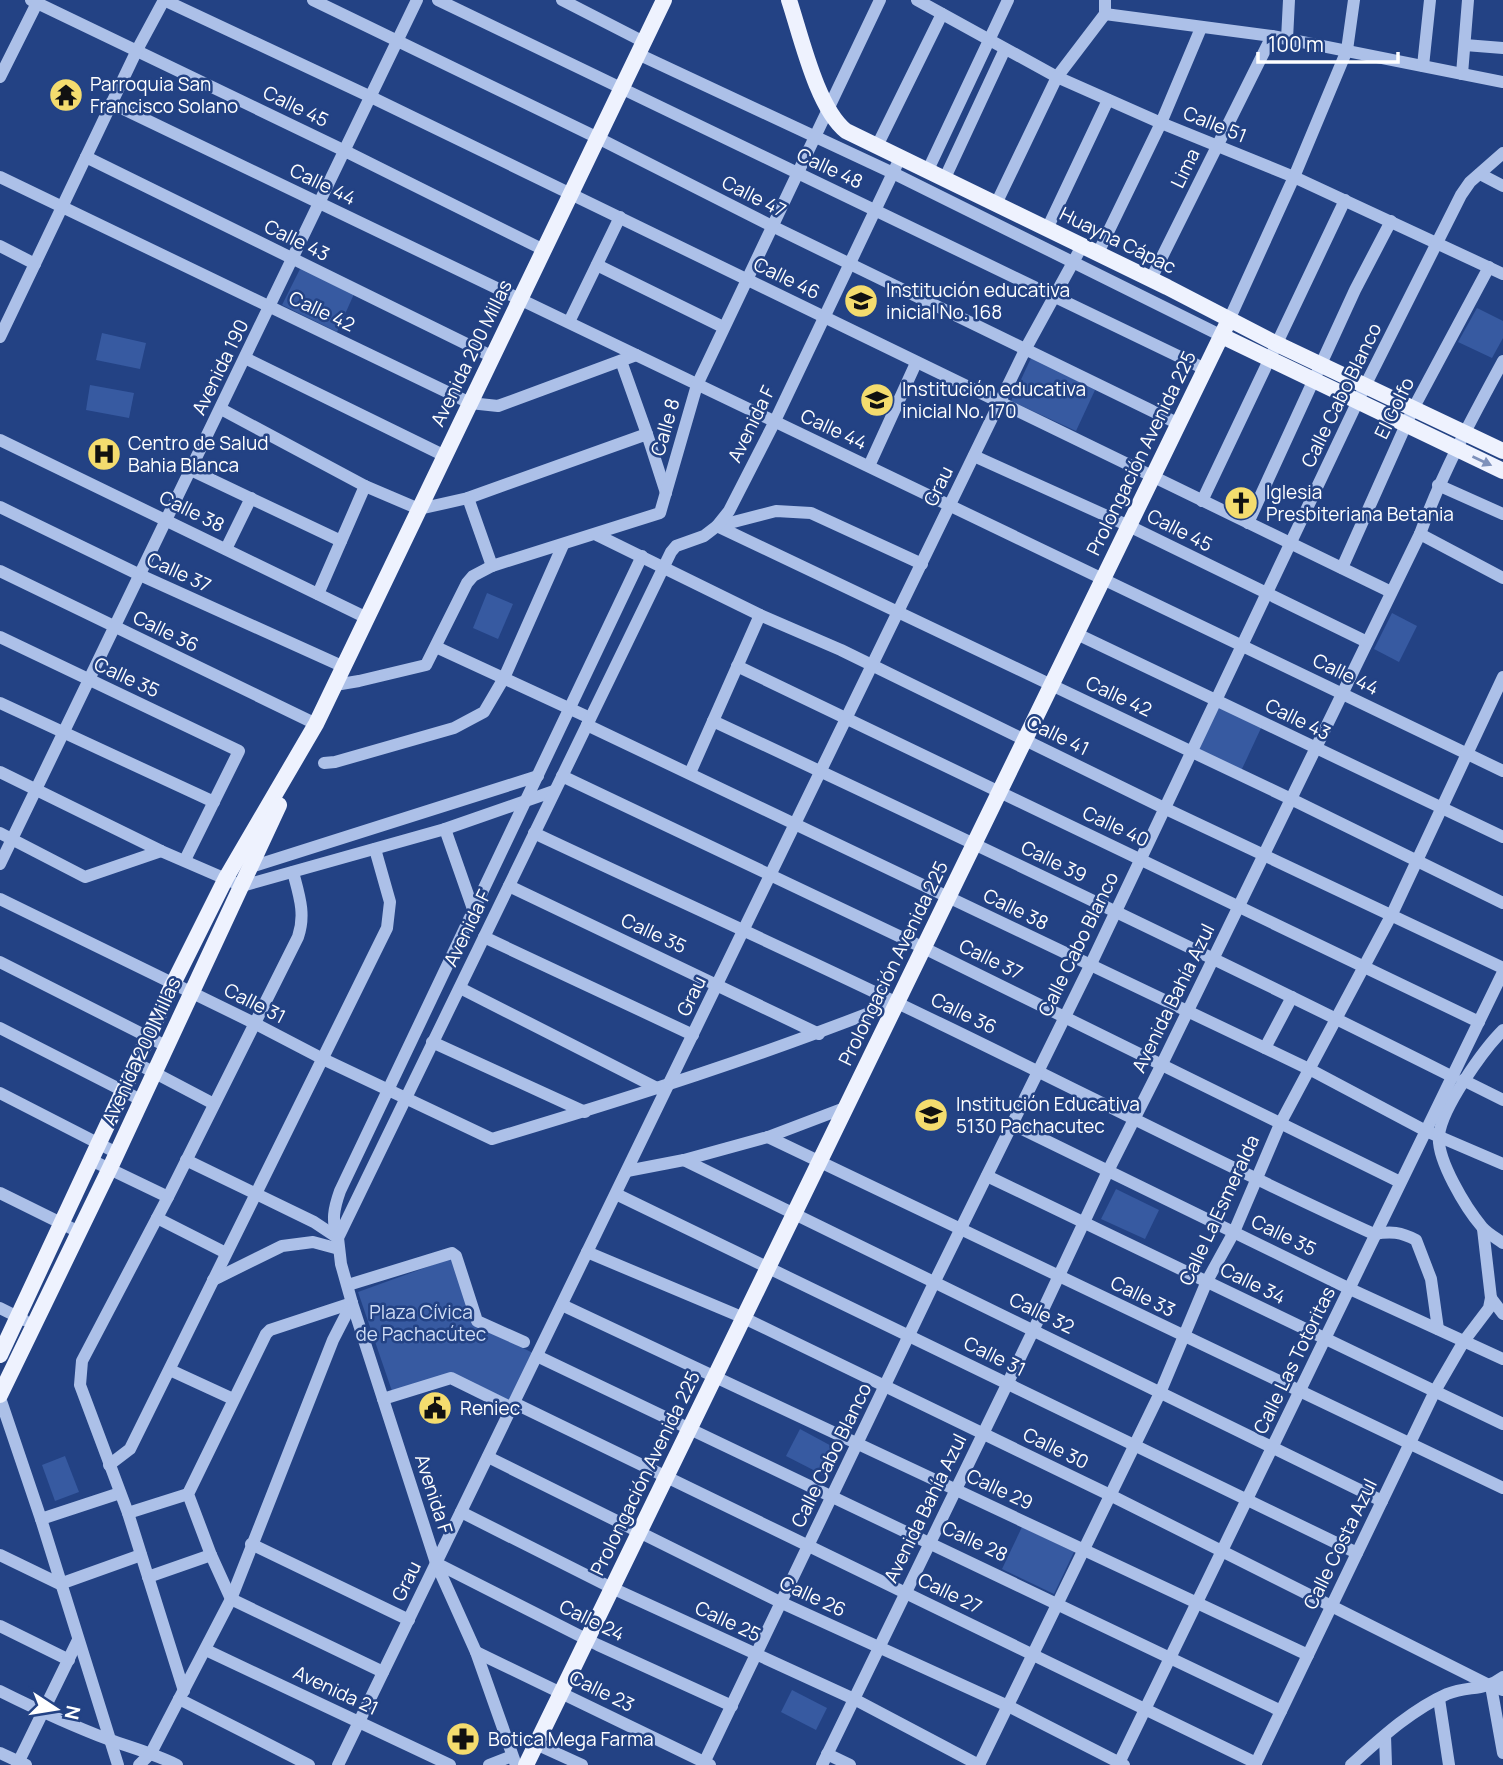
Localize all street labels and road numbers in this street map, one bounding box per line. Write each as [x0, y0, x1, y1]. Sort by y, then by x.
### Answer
street label: Calle 45 [259, 79, 333, 133]
street label: Calle 51 [1179, 100, 1251, 148]
street label: Calle 48 [793, 141, 867, 195]
street label: Lima [1164, 144, 1206, 192]
street label: Calle 44 [286, 157, 360, 211]
street label: Calle 47 [718, 169, 790, 223]
street label: Huayna Cápac [1055, 201, 1181, 279]
street label: Calle 43 [260, 213, 334, 267]
street label: Calle 46 [749, 251, 825, 305]
street label: Avenida 200 Millas [424, 275, 518, 431]
street label: Calle 42 [285, 284, 359, 338]
street label: Avenida 190 [186, 315, 254, 419]
street label: Calle Cabo Blanco [1295, 318, 1387, 472]
street label: Prolongación Avenida 225 [1080, 346, 1202, 560]
street label: El Golfo [1368, 373, 1420, 443]
street label: Avenida F [721, 381, 781, 467]
street label: Calle 8 [644, 395, 686, 459]
street label: Calle 44 [797, 402, 871, 456]
street label: Grau [917, 462, 959, 510]
street label: Calle 38 [155, 484, 229, 538]
street label: Calle 45 [1143, 503, 1217, 558]
street label: Calle 37 [143, 546, 215, 598]
street label: Calle 36 [129, 604, 203, 658]
street label: Calle 44 [1309, 647, 1383, 701]
street label: Calle 35 [90, 651, 164, 703]
street label: Calle 42 [1082, 669, 1156, 723]
street label: Calle 43 [1261, 692, 1335, 746]
street label: Calle 41 [1022, 709, 1094, 761]
street label: Calle 40 [1078, 799, 1154, 853]
street label: Calle 39 [1017, 834, 1091, 888]
street label: Prolongación Avenida 225 [832, 856, 954, 1070]
street label: Calle Cabo Blanco [1032, 867, 1124, 1021]
street label: Calle 38 [979, 882, 1053, 936]
street label: Avenida F [437, 885, 497, 971]
street label: Calle 35 [617, 907, 691, 959]
street label: Avenida Bahía Azul [1126, 919, 1220, 1077]
street label: Calle 37 [955, 932, 1027, 986]
street label: Grau [670, 972, 712, 1020]
street label: Avenida 200 Millas [95, 973, 187, 1129]
street label: Calle 31 [220, 976, 290, 1030]
street label: Calle 36 [927, 986, 1001, 1040]
street label: Calle La Esmeralda [1173, 1131, 1265, 1289]
street label: Calle 35 [1247, 1208, 1321, 1262]
street label: Calle 34 [1216, 1256, 1290, 1310]
street label: Calle 33 [1106, 1269, 1180, 1323]
street label: Calle Las Totoritas [1247, 1282, 1341, 1438]
street label: Calle 32 [1005, 1286, 1079, 1340]
street label: Calle 31 [960, 1330, 1030, 1382]
street label: Prolongación Avenida 225 [584, 1366, 706, 1580]
street label: Calle Cabo Blanco [785, 1378, 877, 1532]
street label: Calle 30 [1019, 1421, 1093, 1475]
street label: Avenida Bahía Azul [878, 1429, 972, 1587]
street label: Avenida F [409, 1451, 459, 1538]
street label: Calle 29 [963, 1462, 1037, 1516]
street label: Calle Costa Azul [1297, 1474, 1383, 1614]
street label: Calle 28 [938, 1514, 1012, 1568]
street label: Grau [385, 1557, 427, 1605]
street label: Calle 27 [914, 1566, 986, 1620]
street label: Calle 26 [776, 1569, 850, 1623]
street label: Calle 24 [555, 1593, 629, 1647]
street label: Calle 25 [691, 1594, 765, 1648]
street label: Avenida 21 [289, 1659, 383, 1721]
street label: Calle 23 [565, 1664, 639, 1718]

